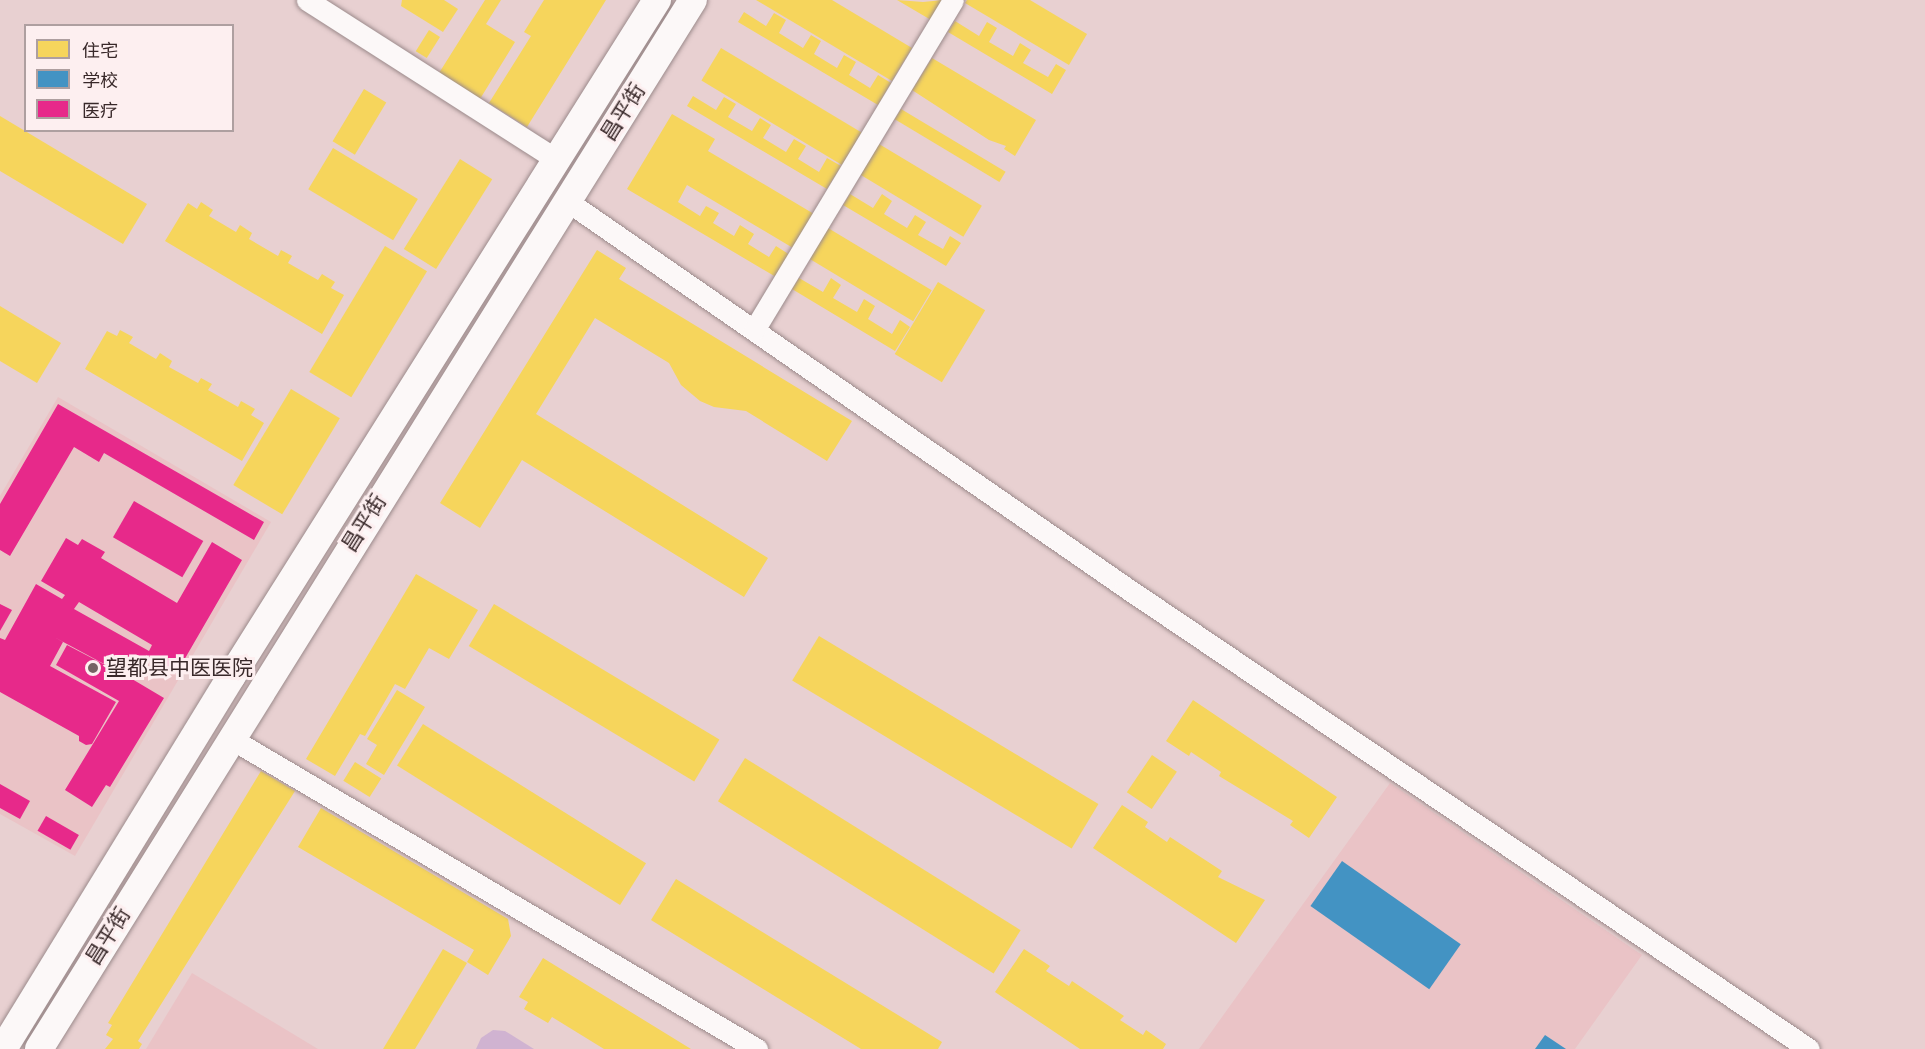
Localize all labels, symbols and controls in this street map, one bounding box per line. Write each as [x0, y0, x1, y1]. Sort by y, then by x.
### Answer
legend [24, 24, 234, 132]
text: 住宅 [82, 40, 118, 62]
text: 学校 [82, 70, 118, 92]
street label: 昌平街 [596, 79, 650, 145]
text: 医疗 [82, 100, 118, 122]
street label: 昌平街 [337, 490, 391, 556]
place label: 望都县中医医院 [106, 655, 253, 681]
marker: 望都县中医医院 [84, 659, 102, 677]
street label: 昌平街 [81, 903, 135, 969]

